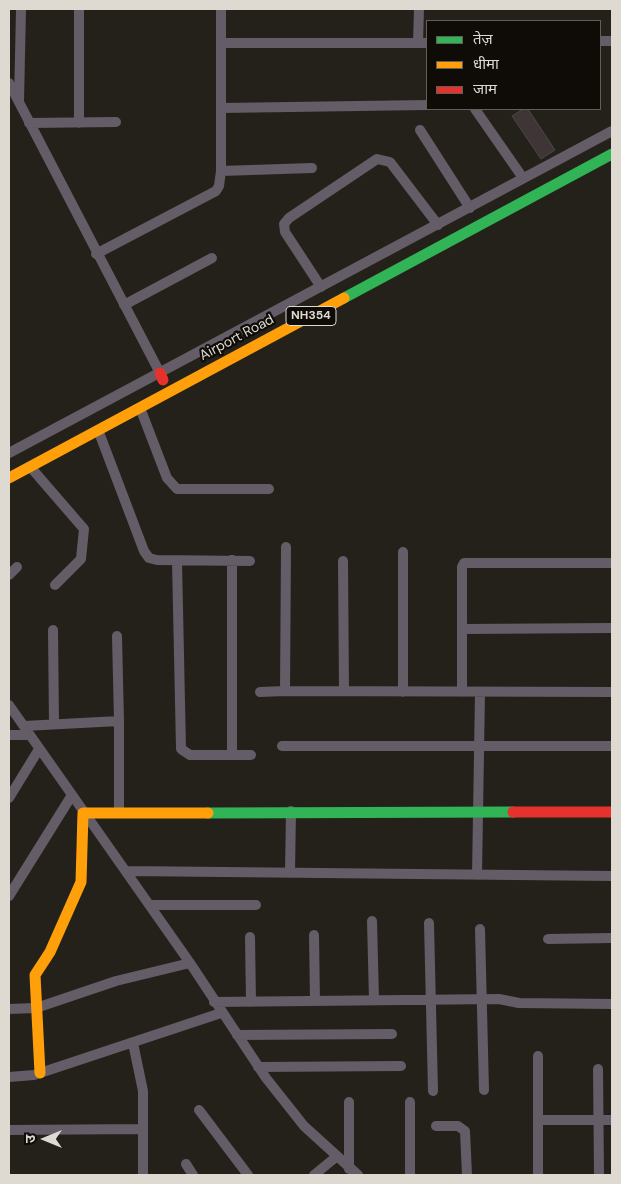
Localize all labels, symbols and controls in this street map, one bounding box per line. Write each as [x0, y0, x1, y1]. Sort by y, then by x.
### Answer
legend [426, 20, 601, 110]
text: तेज़ [473, 29, 493, 49]
text: धीमा [473, 54, 499, 74]
text: जाम [473, 79, 497, 99]
road number: NH354 [286, 306, 336, 326]
street label: Airport Road [197, 311, 277, 365]
north arrow [20, 1114, 70, 1164]
text: उ [21, 1135, 39, 1143]

